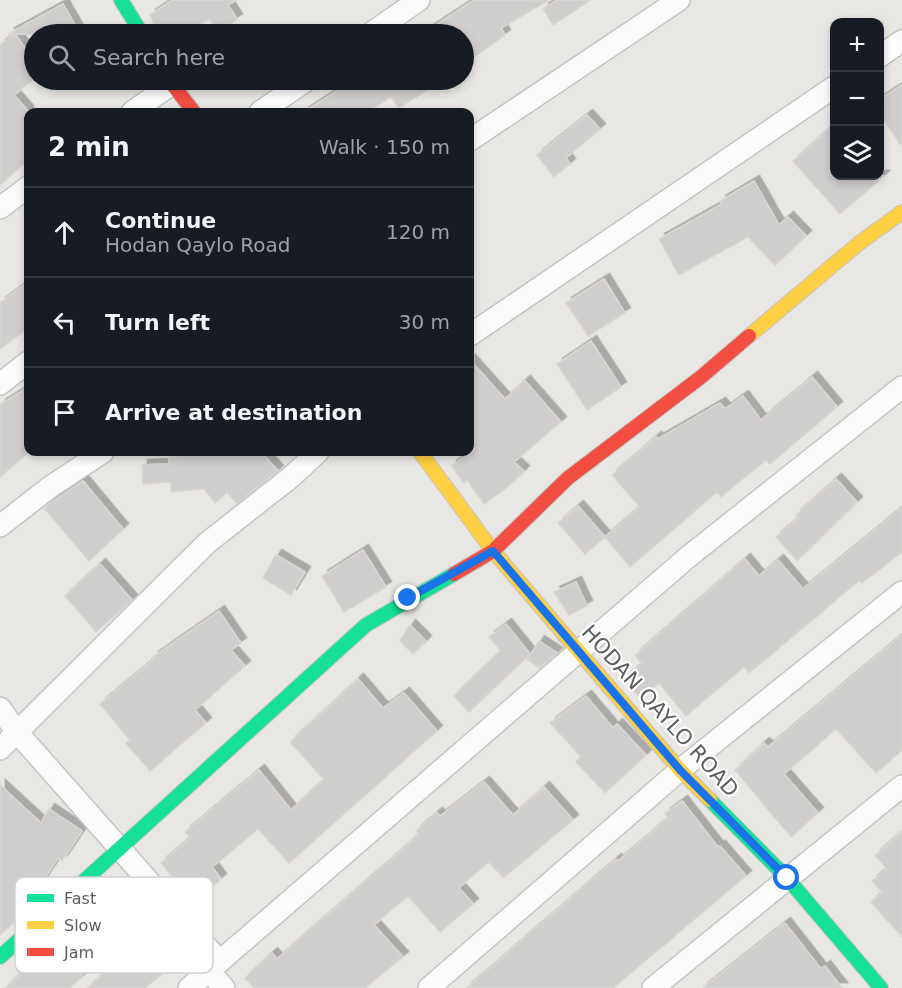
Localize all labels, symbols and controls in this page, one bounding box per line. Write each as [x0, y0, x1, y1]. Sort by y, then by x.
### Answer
map controls [830, 18, 884, 180]
button: + [830, 18, 884, 72]
search box [24, 24, 474, 90]
icon: search [45, 41, 78, 74]
text: Search here [93, 45, 225, 70]
button: − [830, 72, 884, 126]
button: layers [830, 126, 884, 180]
text: 2 min [48, 132, 130, 162]
text: Walk · 150 m [319, 135, 450, 159]
text: Continue [105, 208, 216, 233]
icon: ahead [48, 216, 81, 249]
text: 120 m [386, 220, 450, 244]
text: Hodan Qaylo Road [105, 233, 290, 257]
icon: left [48, 306, 81, 339]
text: Turn left [105, 310, 210, 335]
text: 30 m [399, 310, 450, 334]
icon: arrive [48, 396, 81, 429]
text: Arrive at destination [105, 400, 362, 425]
route end [394, 584, 420, 610]
street label: HODAN QAYLO ROAD [577, 620, 743, 802]
route start [773, 864, 799, 890]
legend [15, 877, 213, 973]
text: Fast [64, 889, 96, 908]
text: Slow [64, 916, 101, 935]
text: Jam [63, 943, 94, 962]

